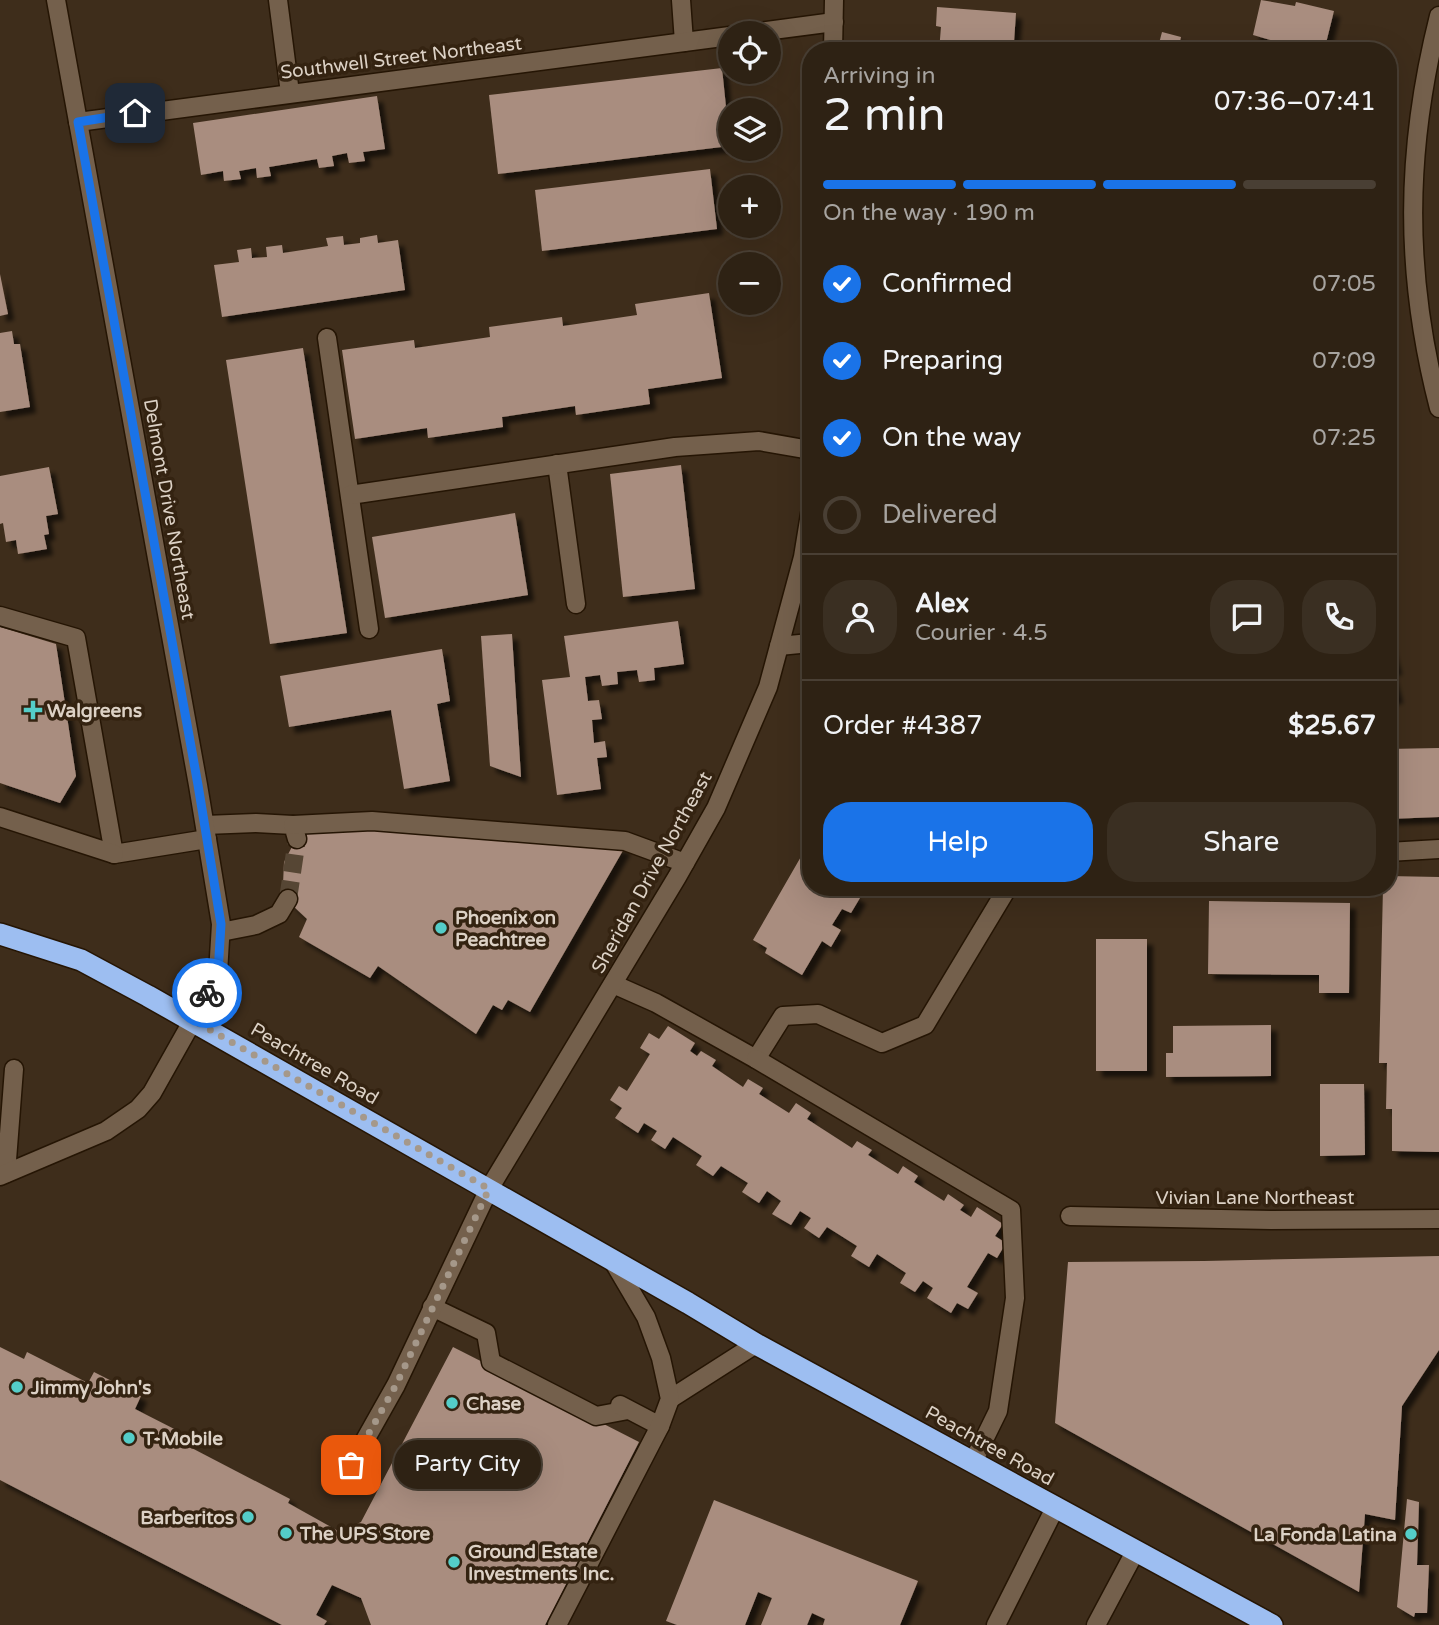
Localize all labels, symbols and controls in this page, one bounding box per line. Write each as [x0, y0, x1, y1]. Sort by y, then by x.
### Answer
map controls [718, 21, 781, 315]
button: locate [718, 21, 781, 84]
street label: Southwell Street Northeast [279, 32, 523, 84]
text: Arriving in [823, 62, 936, 90]
pin [105, 83, 165, 143]
text: 07:36–07:41 [1214, 86, 1376, 117]
text: 2 min [823, 88, 946, 143]
icon: home [116, 94, 154, 132]
button: layers [718, 98, 781, 161]
button: + [718, 175, 781, 238]
text: On the way · 190 m [823, 199, 1035, 227]
button: − [718, 252, 781, 315]
icon: check [823, 265, 861, 303]
text: Confirmed [882, 268, 1012, 299]
text: 07:05 [1312, 270, 1376, 298]
icon: check [823, 342, 861, 380]
text: Preparing [882, 345, 1003, 376]
text: 07:09 [1312, 347, 1376, 375]
street label: Delmont Drive Northeast [139, 397, 199, 621]
icon: check [823, 419, 861, 457]
text: On the way [882, 422, 1022, 453]
text: 07:25 [1312, 424, 1376, 452]
text: Delivered [882, 499, 998, 530]
button: person [823, 580, 897, 654]
button: chat [1210, 580, 1284, 654]
button: phone [1302, 580, 1376, 654]
text: Alex [915, 588, 969, 619]
text: Courier · 4.5 [915, 619, 1048, 647]
place label: Walgreens [47, 700, 142, 723]
marker: Walgreens [25, 702, 41, 718]
text: Order #4387 [823, 710, 983, 741]
text: $25.67 [1288, 710, 1376, 741]
street label: Sheridan Drive Northeast [587, 768, 717, 977]
button: Help [823, 802, 1093, 882]
button: Share [1107, 802, 1376, 882]
place label: Phoenix on Peachtree [455, 907, 556, 951]
marker: Phoenix on Peachtree [433, 920, 449, 936]
courier [172, 958, 242, 1028]
icon: bike [188, 974, 226, 1012]
street label: Peachtree Road [247, 1018, 382, 1109]
street label: Vivian Lane Northeast [1156, 1187, 1355, 1209]
place label: Jimmy John's [30, 1377, 151, 1400]
marker: Jimmy John's [9, 1379, 25, 1395]
place label: Chase [466, 1393, 522, 1415]
marker: Chase [444, 1395, 460, 1411]
street label: Peachtree Road [921, 1401, 1058, 1490]
place label: T-Mobile [142, 1428, 223, 1450]
marker: T-Mobile [121, 1430, 137, 1446]
pin [321, 1435, 381, 1495]
callout: Party City [393, 1440, 540, 1490]
icon: bag [332, 1446, 370, 1484]
text: Party City [414, 1450, 521, 1478]
place label: Barberitos [140, 1507, 234, 1529]
marker: Barberitos [240, 1509, 256, 1525]
place label: The UPS Store [299, 1523, 430, 1545]
place label: La Fonda Latina [1253, 1524, 1397, 1546]
marker: The UPS Store [278, 1525, 294, 1541]
marker: La Fonda Latina [1403, 1526, 1419, 1542]
place label: Ground Estate Investments Inc. [468, 1541, 614, 1585]
marker: Ground Estate Investments Inc. [446, 1554, 462, 1570]

